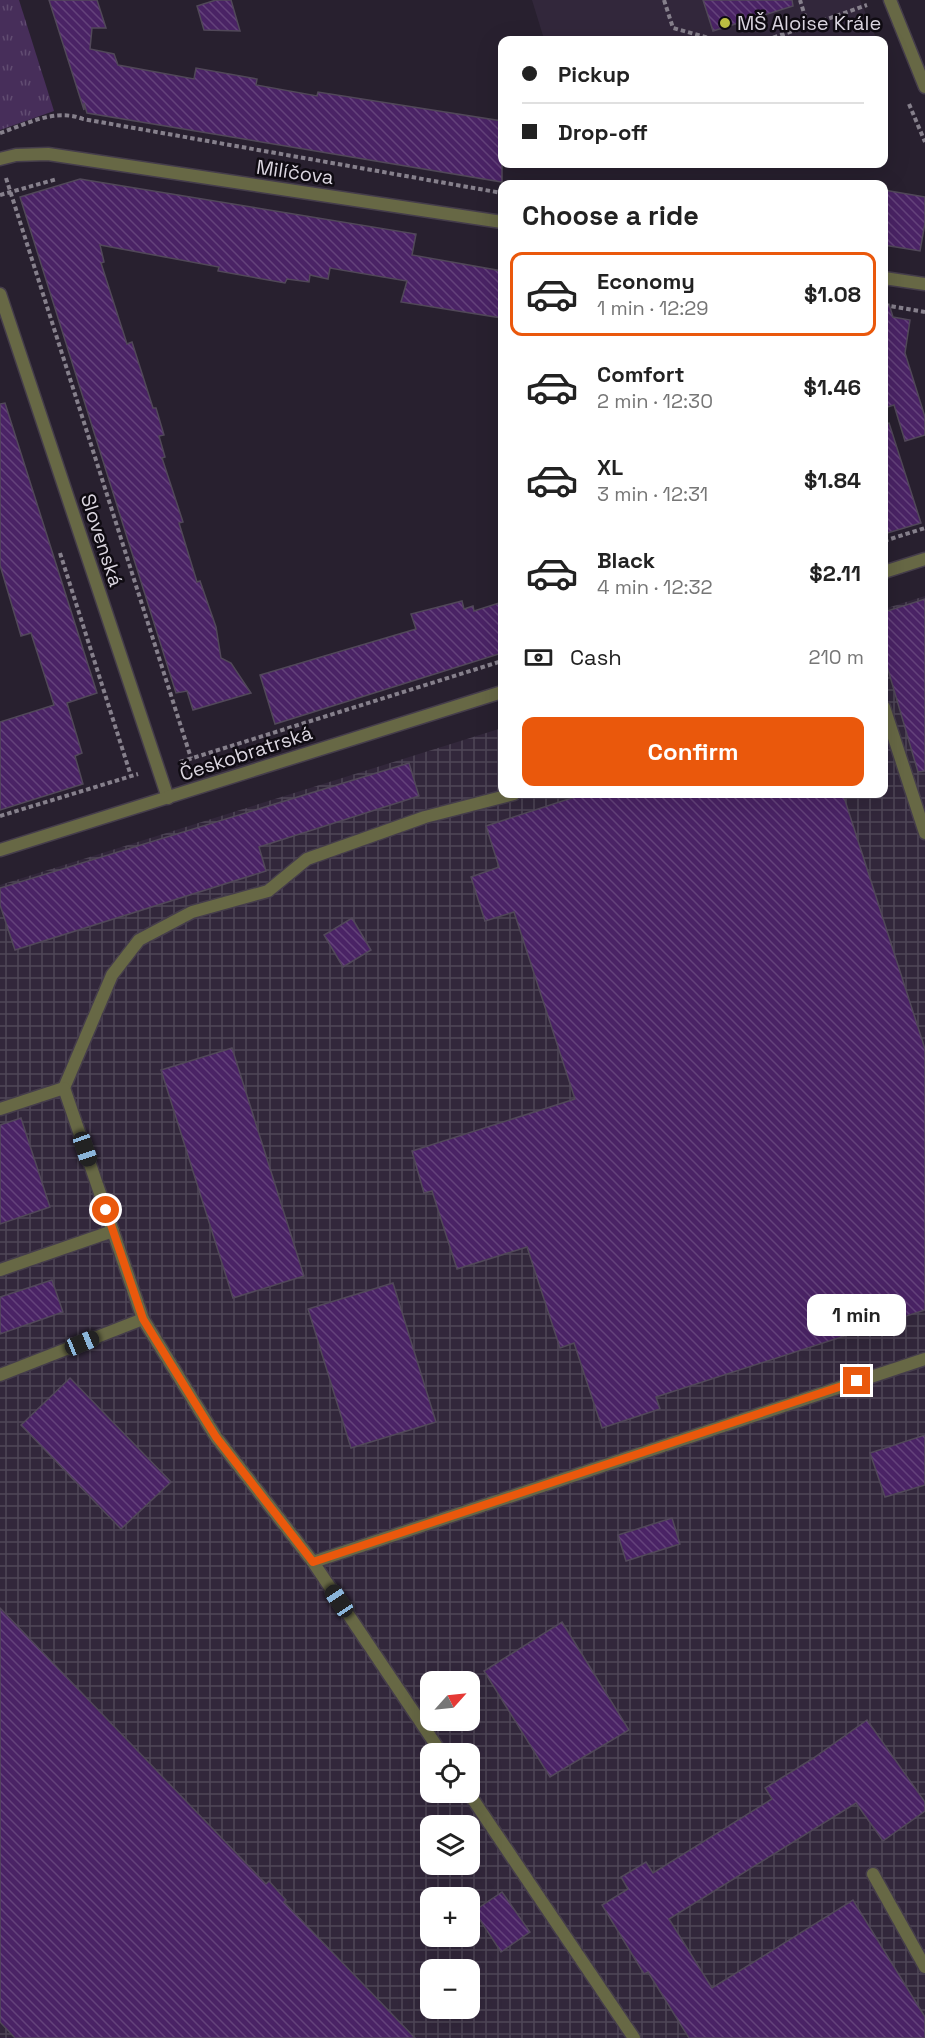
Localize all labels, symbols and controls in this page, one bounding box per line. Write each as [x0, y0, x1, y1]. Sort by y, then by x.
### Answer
place label: MŠ Aloise Krále [737, 10, 881, 36]
marker: MŠ Aloise Krále [718, 16, 732, 30]
text: Pickup [558, 60, 630, 88]
text: Drop-off [558, 118, 648, 146]
street label: Milíčova [255, 154, 335, 190]
text: Choose a ride [522, 198, 699, 233]
icon: car [525, 267, 579, 321]
text: Economy [597, 267, 695, 295]
text: $1.08 [804, 280, 861, 308]
text: 1 min · 12:29 [597, 295, 709, 321]
icon: car [525, 360, 579, 414]
text: Comfort [597, 360, 685, 388]
text: $1.46 [804, 373, 861, 401]
text: 2 min · 12:30 [597, 388, 713, 414]
icon: car [525, 453, 579, 507]
text: XL [597, 453, 623, 481]
text: $1.84 [804, 466, 861, 494]
text: 3 min · 12:31 [597, 481, 708, 507]
street label: Slovenská [75, 490, 129, 590]
icon: car [525, 546, 579, 600]
text: Black [597, 546, 655, 574]
text: $2.11 [809, 559, 861, 587]
text: 4 min · 12:32 [597, 574, 713, 600]
icon: cash [522, 641, 555, 674]
text: Cash [570, 643, 622, 671]
text: 210 m [808, 644, 864, 670]
button: Confirm [522, 717, 864, 786]
street label: Českobratrská [176, 719, 316, 787]
car [71, 1129, 99, 1169]
route start [92, 1196, 119, 1223]
callout: 1 min [808, 1294, 906, 1336]
text: 1 min [832, 1302, 881, 1328]
car [62, 1328, 102, 1358]
route end [843, 1367, 870, 1394]
car [321, 1581, 357, 1621]
north arrow [420, 1671, 480, 1731]
map controls [420, 1671, 480, 2019]
button: locate [420, 1743, 480, 1803]
button: layers [420, 1815, 480, 1875]
button: + [420, 1887, 480, 1947]
button: − [420, 1959, 480, 2019]

